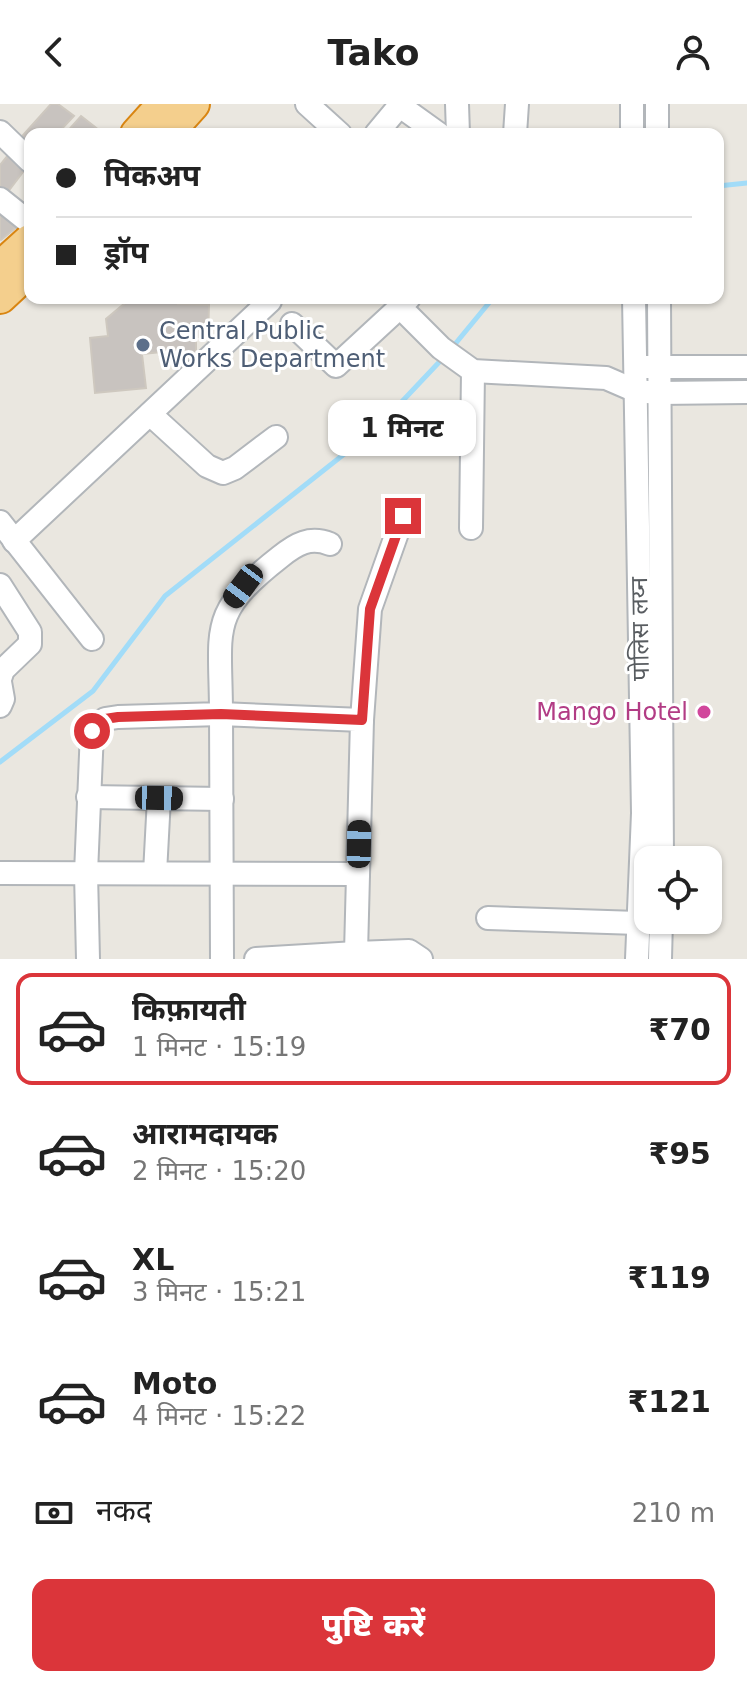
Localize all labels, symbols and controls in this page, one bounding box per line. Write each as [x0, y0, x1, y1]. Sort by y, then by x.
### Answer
icon: back [32, 30, 76, 74]
icon: person [671, 30, 715, 74]
text: Tako [328, 32, 419, 73]
text: पिकअप [104, 158, 200, 193]
text: ड्रॉप [104, 235, 148, 270]
place label: Central Public Works Department [159, 317, 385, 373]
marker: Central Public Works Department [134, 336, 152, 354]
callout: 1 मिनट [329, 400, 477, 456]
text: 1 मिनट [360, 413, 444, 443]
route end [385, 498, 421, 534]
car [219, 560, 267, 612]
street label: पोलिस लय्न [625, 576, 655, 681]
place label: Mango Hotel [536, 698, 688, 726]
marker: Mango Hotel [695, 703, 713, 721]
route start [74, 713, 110, 749]
car [135, 786, 183, 810]
car [347, 820, 371, 868]
map controls [634, 846, 722, 934]
button: locate [634, 846, 722, 934]
text: किफ़ायती [132, 992, 246, 1027]
icon: car [36, 993, 108, 1065]
text: ₹70 [648, 1012, 711, 1047]
text: 1 मिनट · 15:19 [132, 1032, 306, 1062]
text: आरामदायक [132, 1116, 278, 1151]
icon: car [36, 1117, 108, 1189]
text: ₹95 [648, 1136, 711, 1171]
text: 2 मिनट · 15:20 [132, 1156, 306, 1186]
icon: car [36, 1241, 108, 1313]
text: XL [132, 1242, 174, 1277]
text: ₹119 [628, 1260, 711, 1295]
text: 3 मिनट · 15:21 [132, 1277, 306, 1307]
icon: car [36, 1365, 108, 1437]
text: Moto [132, 1366, 217, 1401]
text: ₹121 [628, 1384, 711, 1419]
text: 4 मिनट · 15:22 [132, 1401, 306, 1431]
icon: cash [32, 1491, 76, 1535]
text: नकद [96, 1493, 152, 1528]
text: 210 m [632, 1498, 715, 1528]
button: पुष्टि करें [32, 1579, 715, 1671]

